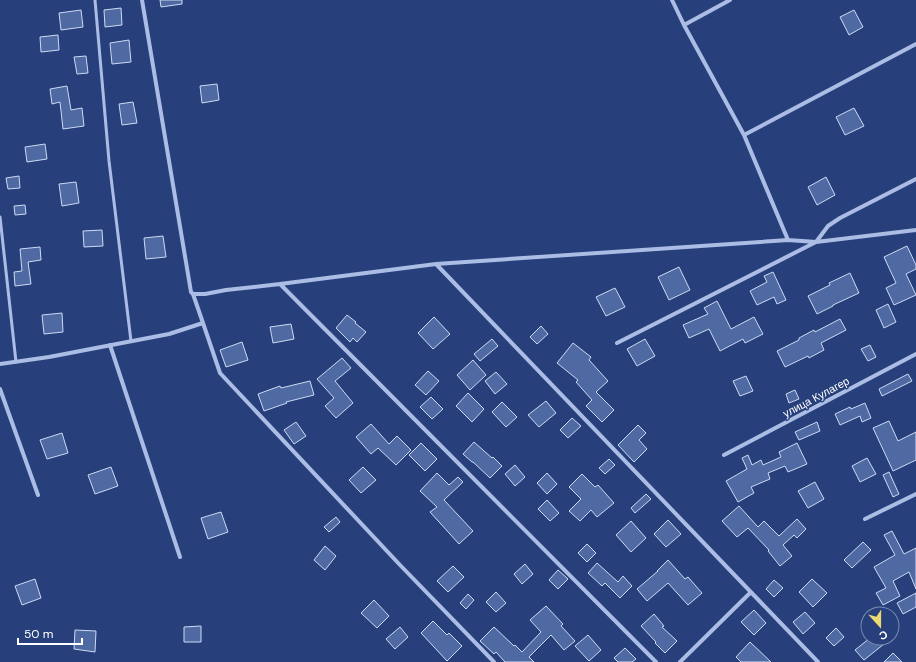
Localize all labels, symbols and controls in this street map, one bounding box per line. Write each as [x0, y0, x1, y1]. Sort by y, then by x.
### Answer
street label: улица Кулагер [780, 374, 852, 420]
north arrow [860, 606, 900, 646]
scale bar [18, 620, 82, 646]
text: 50 m [24, 626, 53, 642]
text: С [877, 627, 890, 643]

